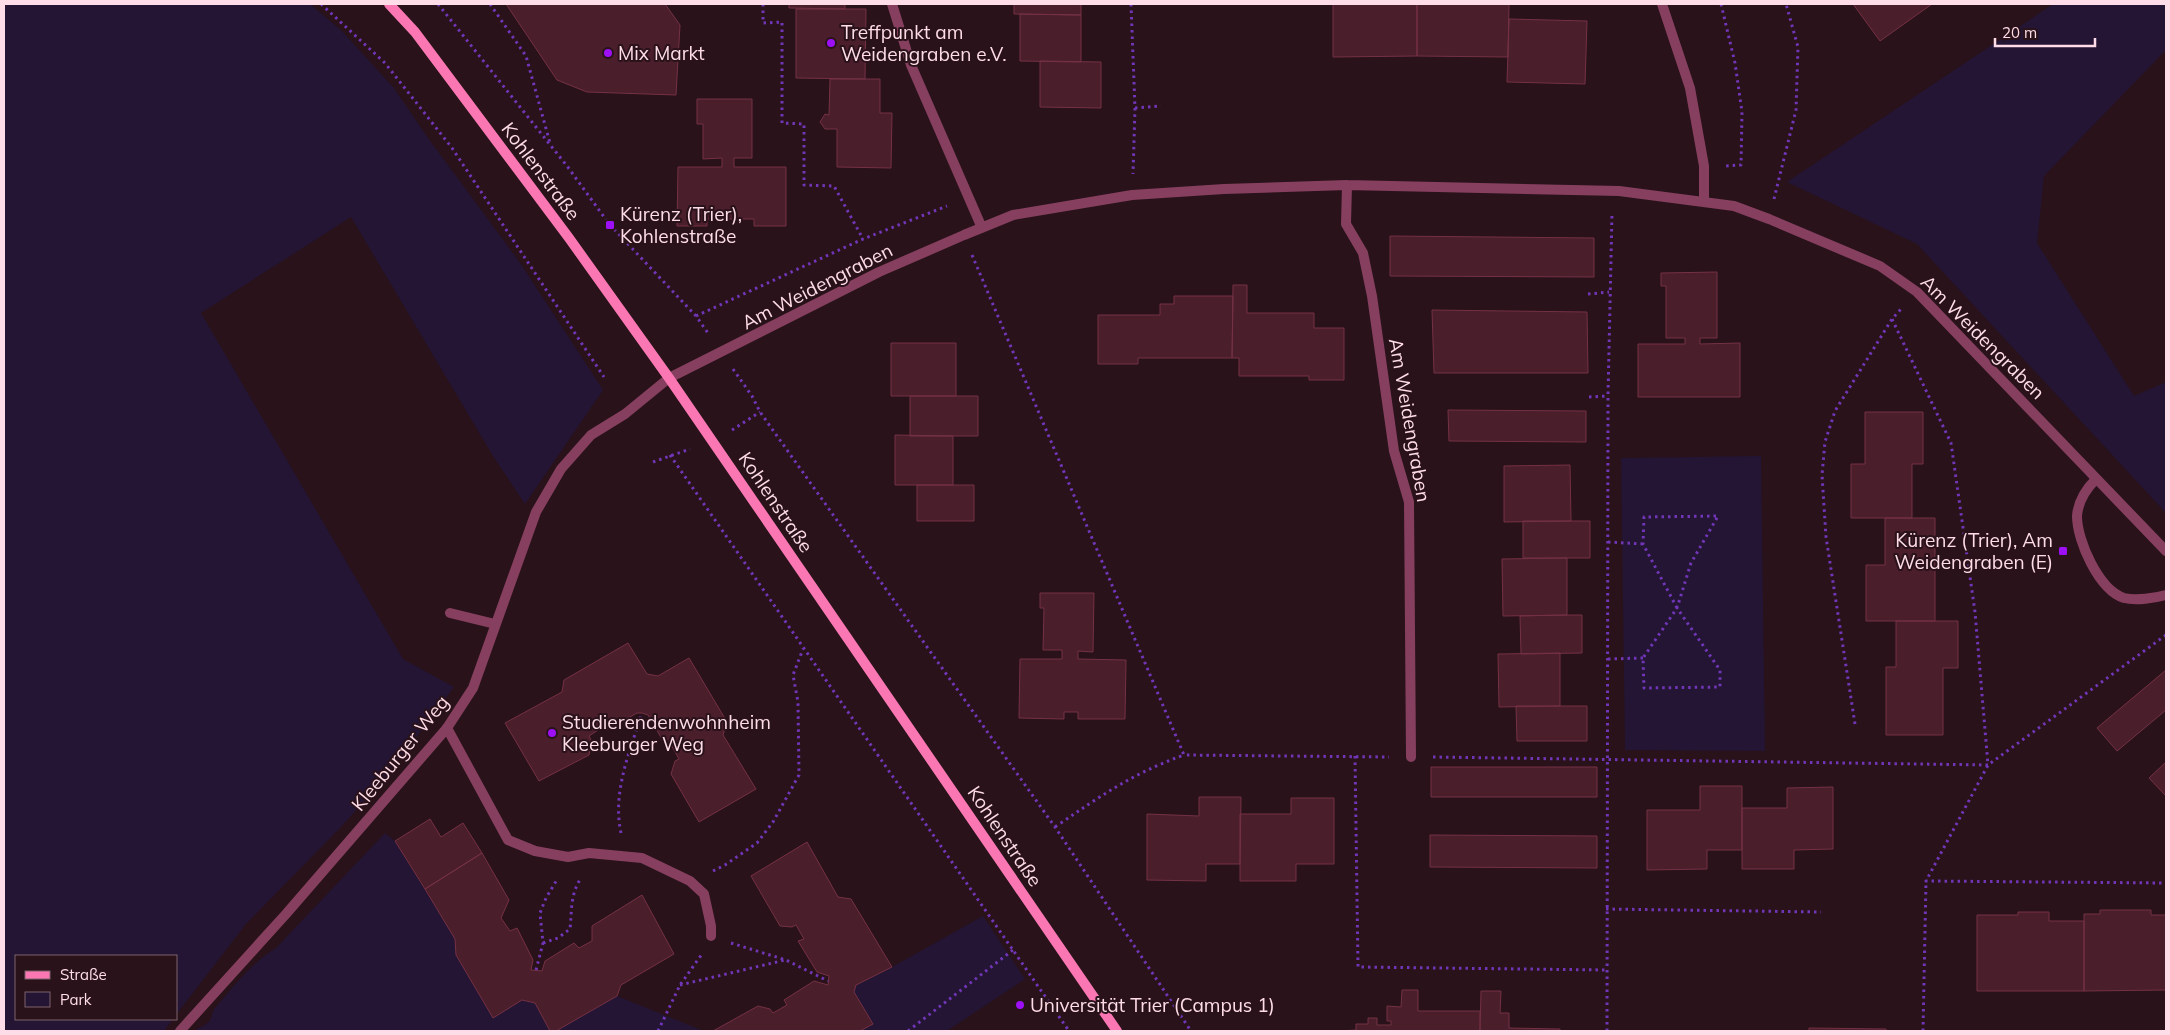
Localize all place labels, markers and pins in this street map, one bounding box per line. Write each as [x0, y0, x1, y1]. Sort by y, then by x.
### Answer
place label: Treffpunkt am Weidengraben e.V. [841, 20, 1007, 66]
marker: Treffpunkt am Weidengraben e.V. [825, 37, 837, 49]
place label: Mix Markt [618, 41, 705, 65]
marker: Mix Markt [602, 47, 614, 59]
place label: Kürenz (Trier), Kohlenstraße [620, 202, 742, 248]
marker: Kürenz (Trier), Kohlenstraße [604, 219, 616, 231]
place label: Kürenz (Trier), Am Weidengraben (E) [1894, 528, 2053, 574]
marker: Kürenz (Trier), Am Weidengraben (E) [2057, 545, 2069, 557]
place label: Studierendenwohnheim Kleeburger Weg [562, 710, 771, 756]
marker: Studierendenwohnheim Kleeburger Weg [546, 727, 558, 739]
place label: Universität Trier (Campus 1) [1030, 993, 1275, 1017]
marker: Universität Trier (Campus 1) [1014, 999, 1026, 1011]

